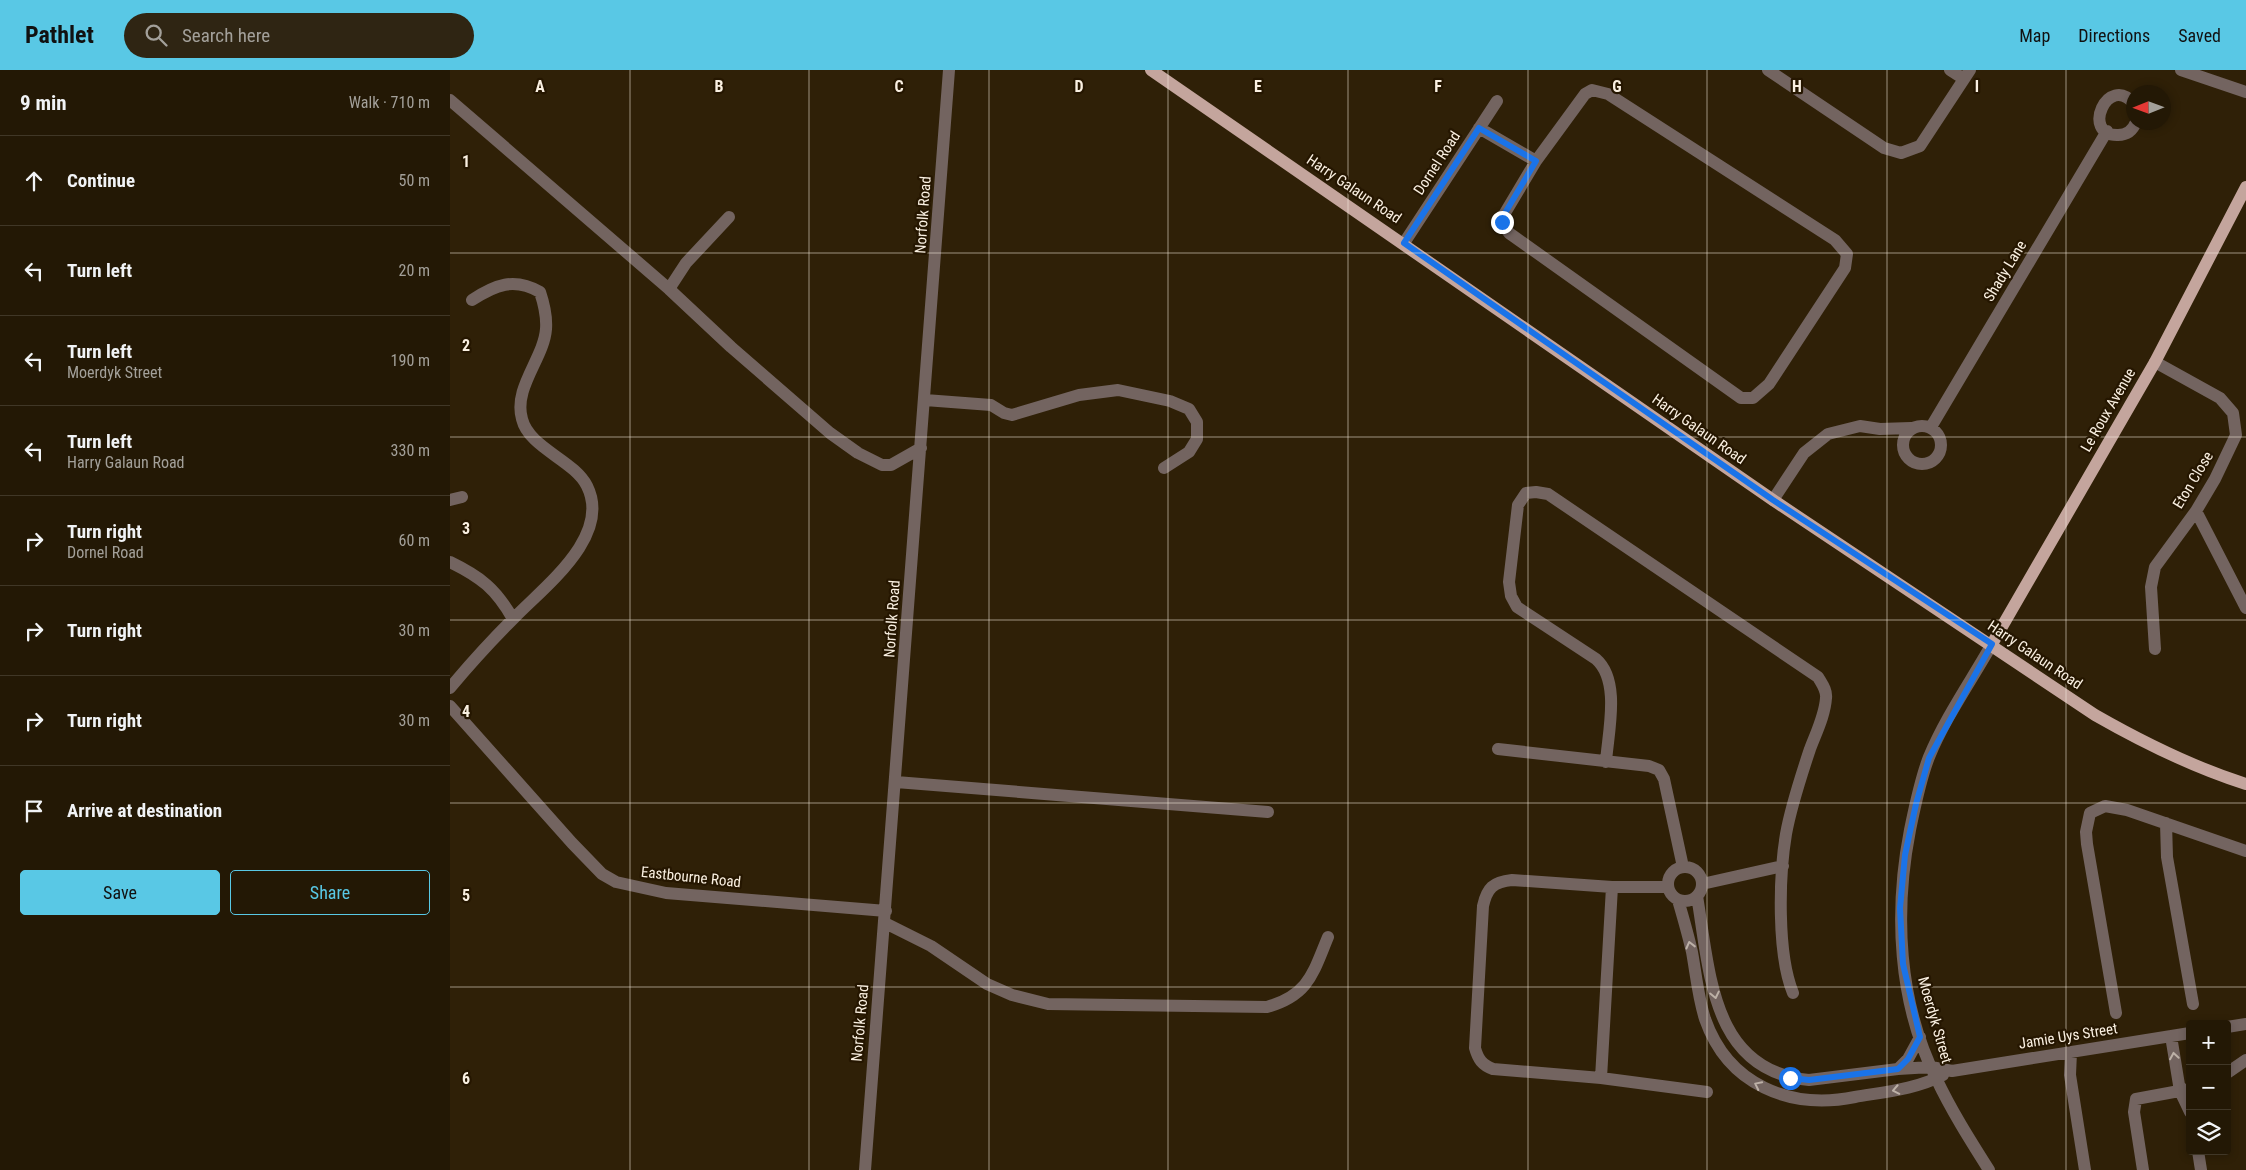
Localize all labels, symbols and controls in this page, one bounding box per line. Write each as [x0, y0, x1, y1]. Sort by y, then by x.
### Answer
search box [124, 13, 474, 58]
text: Pathlet [25, 21, 94, 49]
icon: search [142, 21, 170, 49]
text: Search here [182, 24, 270, 47]
text: Map [2019, 25, 2050, 46]
text: Directions [2078, 25, 2150, 46]
text: Saved [2178, 25, 2221, 46]
text: A [535, 77, 545, 96]
text: B [715, 77, 724, 96]
text: C [894, 77, 904, 96]
text: D [1074, 77, 1084, 96]
text: E [1254, 77, 1262, 96]
text: F [1434, 77, 1442, 96]
text: G [1612, 77, 1622, 96]
text: H [1792, 77, 1802, 96]
text: I [1975, 77, 1979, 96]
north arrow [2126, 85, 2171, 130]
text: 9 min [20, 91, 67, 115]
text: Walk · 710 m [349, 93, 430, 112]
street label: Dornel Road [1410, 128, 1464, 198]
street label: Harry Galaun Road [1303, 151, 1405, 227]
text: 1 [462, 152, 470, 171]
icon: ahead [20, 167, 48, 195]
text: Continue [67, 169, 135, 192]
text: 50 m [398, 171, 430, 190]
street label: Norfolk Road [911, 176, 935, 254]
route end [1491, 211, 1514, 234]
street label: Shady Lane [1980, 237, 2030, 305]
icon: left [20, 257, 48, 285]
text: Turn left [67, 259, 132, 282]
text: 20 m [398, 261, 430, 280]
text: 2 [462, 336, 470, 355]
text: Turn left [67, 340, 132, 363]
icon: left [20, 347, 48, 375]
text: 190 m [391, 351, 430, 370]
text: Moerdyk Street [67, 363, 162, 382]
street label: Le Roux Avenue [2077, 365, 2139, 455]
street label: Harry Galaun Road [1649, 390, 1749, 468]
text: Turn left [67, 430, 132, 453]
icon: left [20, 437, 48, 465]
text: 330 m [391, 441, 430, 460]
street label: Eton Close [2169, 448, 2217, 512]
text: Harry Galaun Road [67, 453, 185, 472]
text: 3 [462, 519, 470, 538]
text: Turn right [67, 520, 142, 543]
icon: right [20, 527, 48, 555]
text: 60 m [398, 531, 430, 550]
text: Dornel Road [67, 543, 144, 562]
street label: Norfolk Road [880, 580, 904, 658]
icon: right [20, 617, 48, 645]
street label: Harry Galaun Road [1984, 617, 2086, 693]
text: Turn right [67, 619, 142, 642]
text: 30 m [398, 621, 430, 640]
text: 4 [462, 702, 470, 721]
icon: right [20, 707, 48, 735]
text: Turn right [67, 709, 142, 732]
text: 30 m [398, 711, 430, 730]
icon: arrive [20, 797, 48, 825]
text: Arrive at destination [67, 799, 222, 822]
street label: Eastbourne Road [640, 863, 742, 891]
button: Save [20, 870, 220, 915]
button: Share [230, 870, 430, 915]
text: 5 [462, 886, 470, 905]
one-way arrow [1685, 940, 1696, 949]
street label: Moerdyk Street [1914, 975, 1956, 1065]
street label: Norfolk Road [848, 984, 872, 1062]
one-way arrow [1710, 991, 1720, 1000]
street label: Jamie Uys Street [2017, 1019, 2119, 1053]
map controls [2186, 1020, 2231, 1155]
button: + [2186, 1020, 2231, 1065]
one-way arrow [2169, 1052, 2180, 1060]
button: − [2186, 1065, 2231, 1110]
route start [1779, 1067, 1802, 1090]
text: 6 [462, 1069, 470, 1088]
one-way arrow [1755, 1081, 1764, 1091]
one-way arrow [1892, 1084, 1901, 1094]
button: layers [2186, 1110, 2231, 1155]

